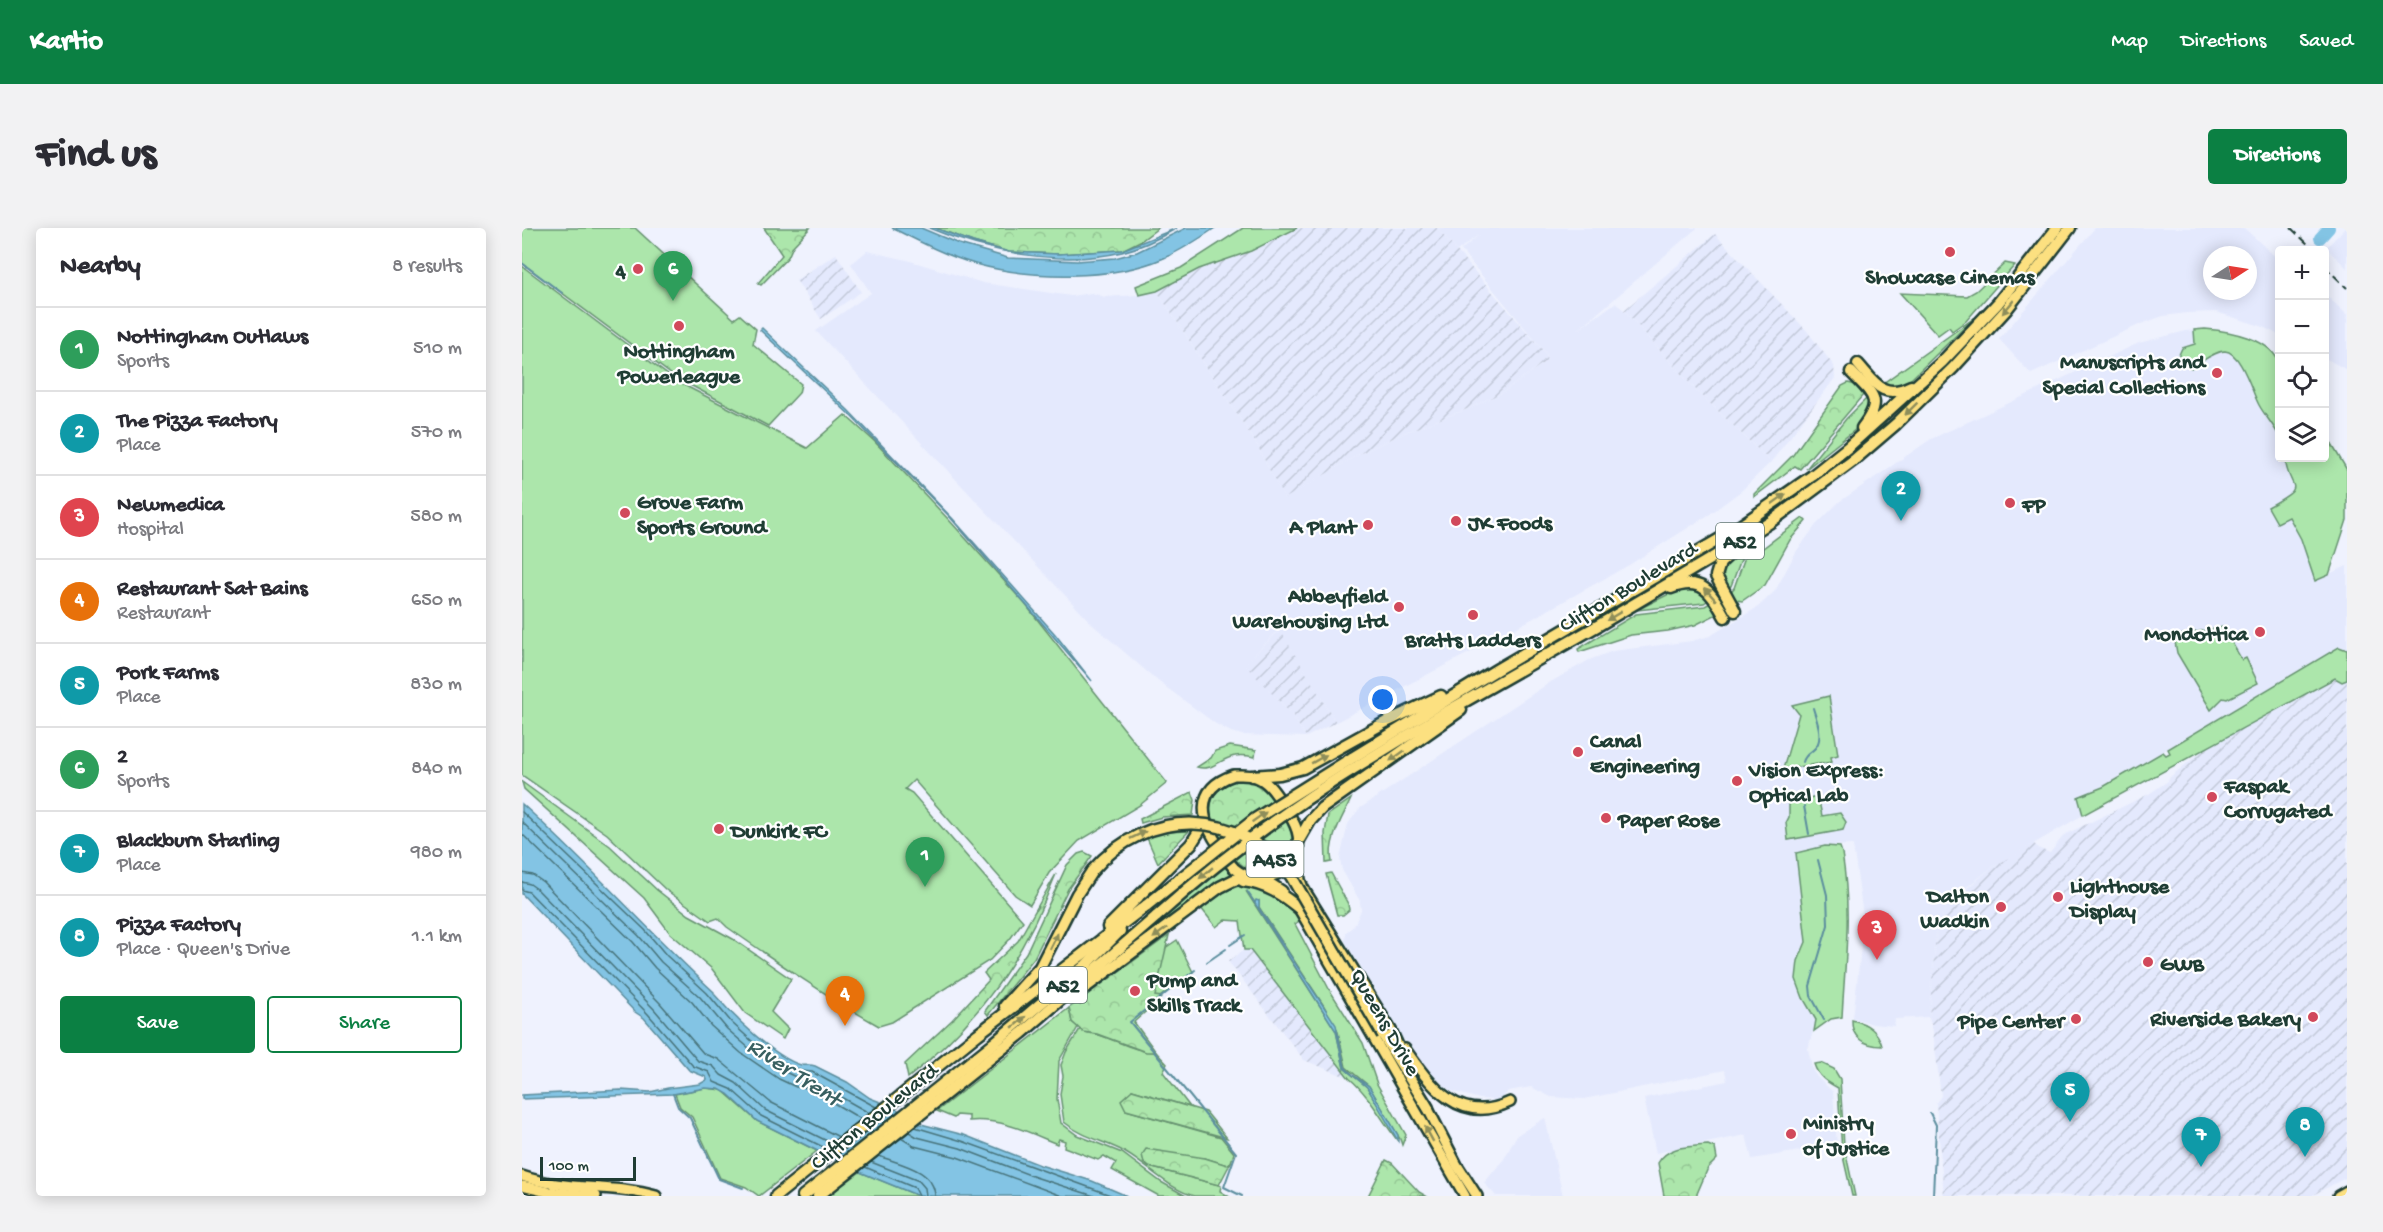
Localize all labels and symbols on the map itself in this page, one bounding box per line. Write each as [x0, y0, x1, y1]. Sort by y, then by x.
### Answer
marker: Showcase Cinemas [1943, 245, 1957, 259]
north arrow [2203, 246, 2257, 300]
pin: 6 [654, 251, 692, 301]
place label: 4 [615, 260, 627, 286]
marker: 4 [631, 262, 645, 276]
place label: Showcase Cinemas [1865, 266, 2037, 292]
one-way arrow [2002, 299, 2015, 314]
marker: Nottingham Powerleague [672, 319, 686, 333]
place label: Nottingham Powerleague [617, 340, 741, 391]
place label: Manuscripts and Special Collections [2043, 351, 2207, 402]
marker: Manuscripts and Special Collections [2210, 366, 2224, 380]
one-way arrow [1904, 402, 1919, 416]
pin: 2 [1882, 472, 1920, 521]
place label: Grove Farm Sports Ground [637, 491, 768, 542]
one-way arrow [1771, 493, 1788, 504]
place label: FP [2021, 494, 2046, 520]
marker: FP [2003, 496, 2017, 510]
marker: Grove Farm Sports Ground [618, 506, 632, 520]
place label: JK Foods [1467, 512, 1554, 538]
marker: JK Foods [1449, 514, 1463, 528]
place label: A Plant [1288, 516, 1358, 542]
marker: A Plant [1361, 518, 1375, 532]
road number: A52 [1716, 523, 1764, 559]
street label: Clifton Boulevard [1555, 536, 1704, 640]
place label: Abbeyfield Warehousing Ltd [1231, 585, 1389, 636]
one-way arrow [1703, 587, 1717, 602]
marker: Abbeyfield Warehousing Ltd [1392, 600, 1406, 614]
marker: Bratts Ladders [1466, 608, 1480, 622]
one-way arrow [1605, 611, 1622, 621]
place label: Mondottica [2144, 623, 2250, 649]
marker: Mondottica [2253, 625, 2267, 639]
place label: Bratts Ladders [1404, 629, 1543, 655]
your location [1368, 685, 1397, 714]
place label: Canal Engineering [1589, 730, 1701, 781]
marker: Canal Engineering [1571, 745, 1585, 759]
one-way arrow [1389, 750, 1405, 762]
one-way arrow [1311, 754, 1328, 764]
place label: Vision Express: Optical Lab [1748, 759, 1884, 810]
marker: Vision Express: Optical Lab [1730, 774, 1744, 788]
place label: Faspak Corrugated [2223, 775, 2333, 826]
marker: Faspak Corrugated [2205, 790, 2219, 804]
place label: Paper Rose [1617, 809, 1721, 835]
one-way arrow [1250, 811, 1267, 822]
marker: Paper Rose [1599, 811, 1613, 825]
place label: Dunkirk FC [729, 820, 829, 846]
marker: Dunkirk FC [712, 822, 726, 836]
one-way arrow [1129, 831, 1146, 840]
pin: 1 [906, 838, 944, 887]
road number: A453 [1246, 841, 1304, 877]
one-way arrow [1198, 867, 1214, 880]
place label: Lighthouse Display [2068, 875, 2170, 926]
place label: Dalton Wadkin [1919, 885, 1990, 936]
marker: Lighthouse Display [2051, 890, 2065, 904]
marker: Dalton Wadkin [1994, 900, 2008, 914]
pin: 3 [1858, 910, 1896, 960]
one-way arrow [1153, 927, 1169, 939]
one-way arrow [1050, 932, 1059, 949]
place label: GWB [2160, 953, 2206, 979]
marker: GWB [2141, 955, 2155, 969]
street label: Queens Drive [1342, 965, 1425, 1082]
road number: A52 [1039, 967, 1087, 1003]
place label: Pump and Skills Track [1146, 969, 1243, 1020]
pin: 4 [826, 976, 864, 1026]
marker: Pump and Skills Track [1128, 984, 1142, 998]
place label: Riverside Bakery [2149, 1008, 2301, 1034]
place label: Pipe Center [1957, 1010, 2066, 1036]
marker: Riverside Bakery [2306, 1010, 2320, 1024]
marker: Pipe Center [2069, 1012, 2083, 1026]
one-way arrow [1011, 1016, 1026, 1029]
water label: River Trent [741, 1033, 849, 1117]
street label: Clifton Boulevard [807, 1058, 946, 1177]
pin: 5 [2050, 1072, 2090, 1122]
pin: 8 [2286, 1108, 2324, 1157]
place label: Ministry of Justice [1802, 1112, 1890, 1163]
pin: 7 [2182, 1118, 2220, 1167]
one-way arrow [1423, 1126, 1434, 1142]
marker: Ministry of Justice [1784, 1127, 1798, 1141]
scale bar [540, 1154, 636, 1182]

